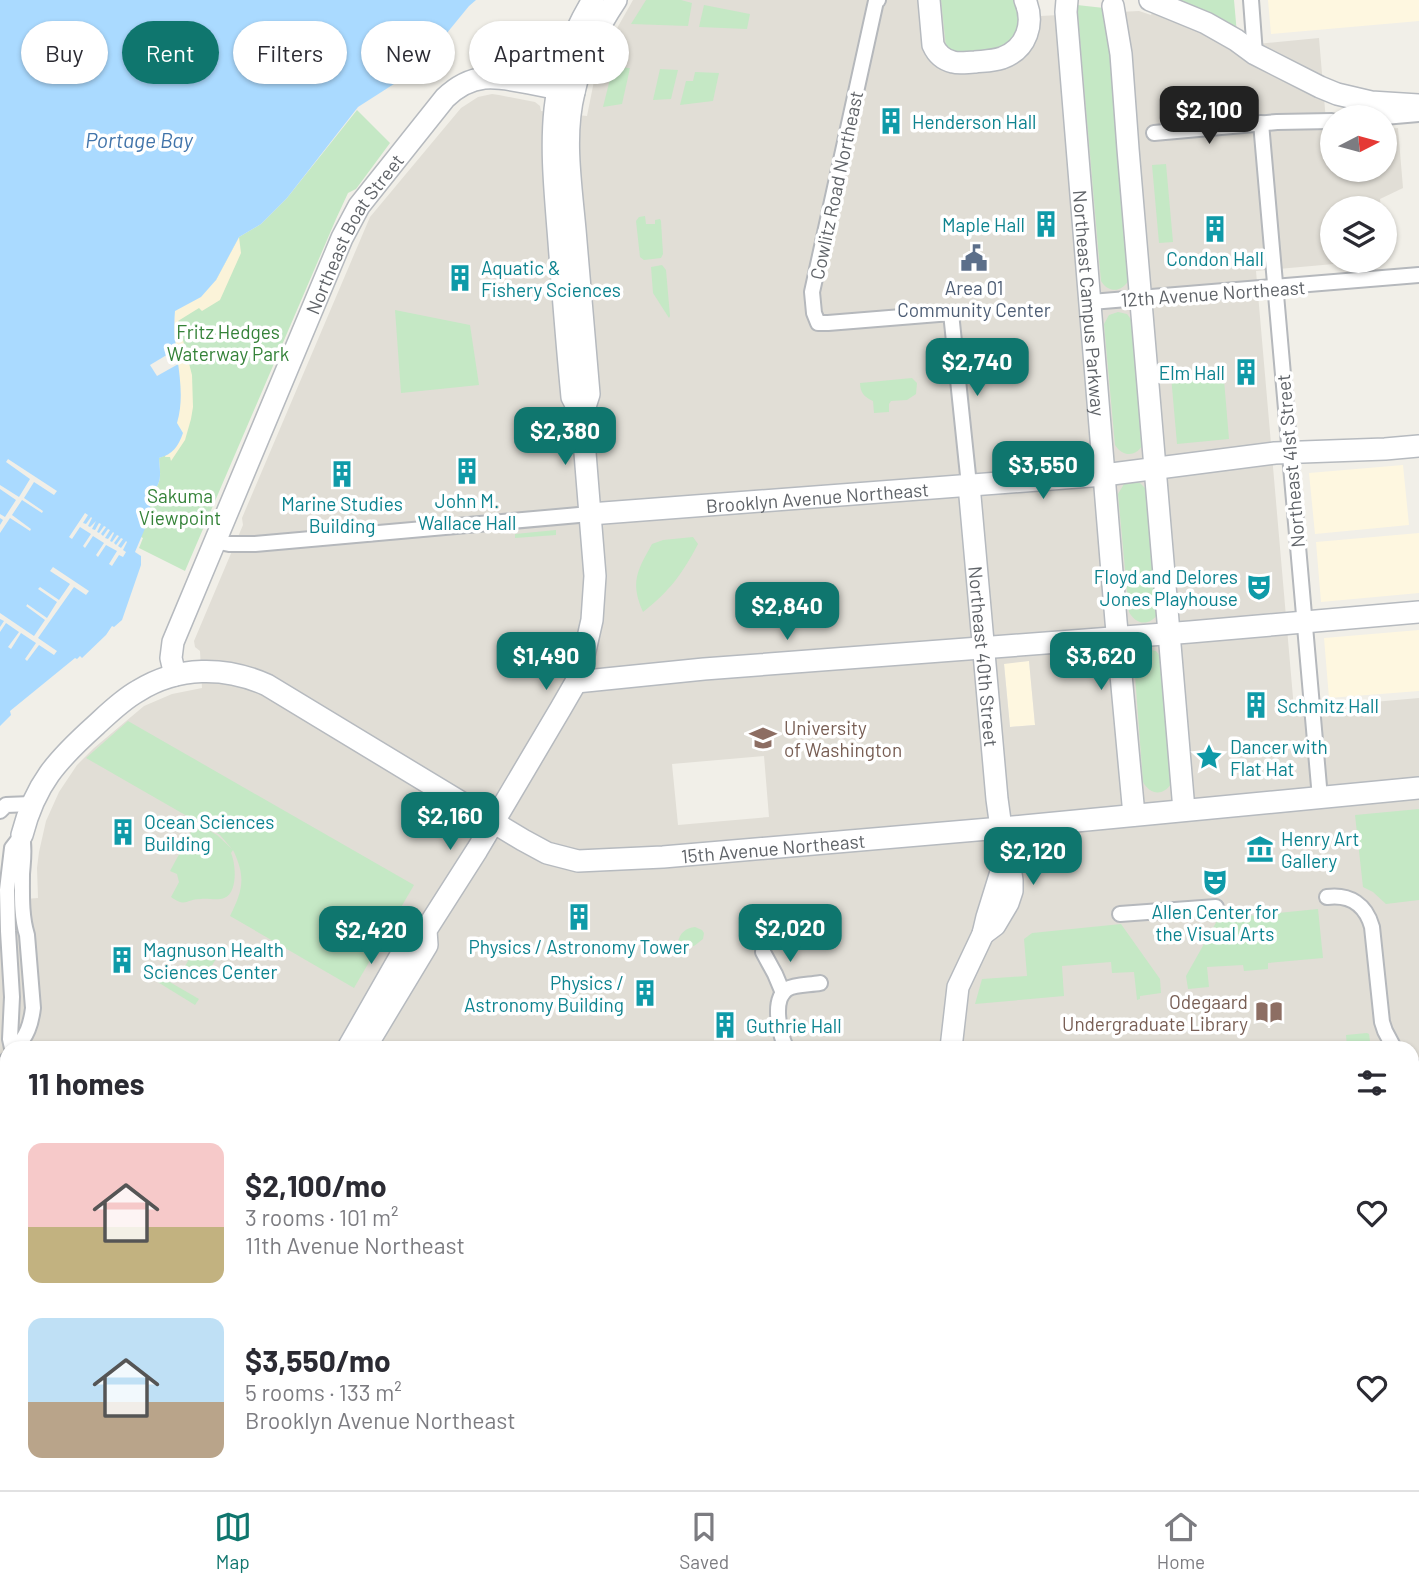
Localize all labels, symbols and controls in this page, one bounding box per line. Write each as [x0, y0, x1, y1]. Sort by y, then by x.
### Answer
chip: Buy [21, 21, 108, 84]
chip: Rent [122, 21, 219, 84]
chip: Filters [233, 21, 347, 84]
chip: New [361, 21, 455, 84]
chip: Apartment [469, 21, 629, 84]
pin: $2,100 [1152, 86, 1266, 146]
street label: Cowlitz Road Northeast [805, 88, 867, 282]
text: $2,100 [1176, 95, 1242, 123]
north arrow [1320, 105, 1396, 182]
map controls [1320, 105, 1397, 273]
building icon: Henderson Hall [876, 106, 906, 136]
place label: Henderson Hall [912, 110, 1036, 133]
water label: Portage Bay [85, 127, 193, 152]
street label: Northeast Boat Street [300, 149, 408, 317]
street label: Northeast Campus Parkway [1069, 189, 1111, 417]
button: layers [1320, 196, 1397, 273]
building icon: Maple Hall [1031, 209, 1061, 239]
place label: Maple Hall [942, 213, 1025, 236]
building icon: Condon Hall [1200, 214, 1230, 244]
public building icon: Area 01 Community Center [959, 243, 989, 273]
place label: Condon Hall [1166, 247, 1264, 270]
place label: Aquatic & Fishery Sciences [481, 256, 621, 301]
building icon: Aquatic & Fishery Sciences [445, 263, 475, 293]
street label: 12th Avenue Northeast [1120, 275, 1306, 311]
place label: Area 01 Community Center [897, 276, 1051, 321]
park label: Fritz Hedges Waterway Park [167, 320, 289, 365]
pin: $2,740 [920, 338, 1034, 398]
text: $2,740 [942, 347, 1012, 375]
building icon: Elm Hall [1231, 357, 1261, 387]
place label: Elm Hall [1159, 361, 1225, 384]
street label: Northeast 41st Street [1271, 373, 1309, 549]
pin: $2,380 [508, 407, 622, 467]
text: $2,380 [530, 416, 600, 444]
pin: $3,550 [986, 442, 1100, 501]
text: $3,550 [1008, 450, 1078, 478]
building icon: John M. Wallace Hall [452, 456, 482, 486]
building icon: Marine Studies Building [327, 459, 357, 489]
street label: Brooklyn Avenue Northeast [705, 477, 930, 517]
park label: Sakuma Viewpoint [139, 484, 221, 529]
place label: John M. Wallace Hall [418, 489, 516, 534]
place label: Marine Studies Building [281, 492, 403, 537]
street label: Northeast 40th Street [965, 565, 1004, 748]
place label: Floyd and Delores Jones Playhouse [1094, 565, 1238, 610]
theatre icon: Floyd and Delores Jones Playhouse [1244, 572, 1274, 602]
pin: $2,840 [730, 582, 844, 642]
text: $2,840 [751, 591, 823, 619]
pin: $1,490 [489, 632, 603, 692]
pin: $3,620 [1044, 632, 1158, 692]
text: $1,490 [513, 641, 579, 669]
text: $3,620 [1066, 641, 1136, 669]
building icon: Schmitz Hall [1241, 690, 1271, 720]
place label: Schmitz Hall [1277, 694, 1379, 717]
place label: University of Washington [784, 716, 902, 761]
school or university icon: University of Washington [748, 723, 778, 753]
place label: Dancer with Flat Hat [1230, 735, 1328, 780]
place icon: Dancer with Flat Hat [1194, 742, 1224, 772]
pin: $2,160 [393, 792, 507, 852]
text: $2,160 [417, 801, 483, 829]
place label: Ocean Sciences Building [144, 810, 274, 855]
building icon: Ocean Sciences Building [108, 817, 138, 847]
place label: Henry Art Gallery [1281, 827, 1359, 872]
street label: 15th Avenue Northeast [680, 828, 866, 867]
pin: $2,120 [976, 828, 1090, 887]
museum icon: Henry Art Gallery [1245, 834, 1275, 864]
text: $2,120 [1000, 836, 1066, 864]
theatre icon: Allen Center for the Visual Arts [1200, 867, 1230, 897]
place label: Allen Center for the Visual Arts [1152, 900, 1279, 945]
building icon: Physics / Astronomy Tower [564, 902, 594, 932]
pin: $2,020 [733, 904, 847, 964]
pin: $2,420 [314, 906, 428, 966]
text: $2,020 [755, 913, 825, 941]
text: $2,420 [335, 915, 407, 943]
place label: Physics / Astronomy Tower [469, 935, 690, 958]
place label: Magnuson Health Sciences Center [143, 938, 284, 983]
building icon: Magnuson Health Sciences Center [107, 945, 137, 975]
place label: Physics / Astronomy Building [464, 971, 624, 1016]
building icon: Physics / Astronomy Building [630, 978, 660, 1008]
place label: Odegaard Undergraduate Library [1062, 990, 1248, 1035]
library icon: Odegaard Undergraduate Library [1254, 997, 1284, 1027]
building icon: Guthrie Hall [710, 1010, 740, 1040]
place label: Guthrie Hall [746, 1014, 842, 1037]
icon: filters [1353, 1064, 1391, 1102]
text: 11 homes [28, 1065, 145, 1101]
text: $2,100/mo [245, 1167, 387, 1203]
icon: home [84, 1171, 168, 1255]
icon: heart [1353, 1194, 1391, 1232]
text: 3 rooms · 101 m² [245, 1203, 398, 1231]
text: 11th Avenue Northeast [245, 1231, 465, 1259]
text: $3,550/mo [245, 1342, 391, 1378]
icon: home [84, 1346, 168, 1430]
icon: heart [1353, 1369, 1391, 1407]
text: 5 rooms · 133 m² [245, 1378, 402, 1406]
text: Brooklyn Avenue Northeast [245, 1406, 516, 1434]
tab: Map [214, 1508, 252, 1573]
tab: Saved [679, 1508, 729, 1573]
tab: Home [1157, 1508, 1205, 1573]

